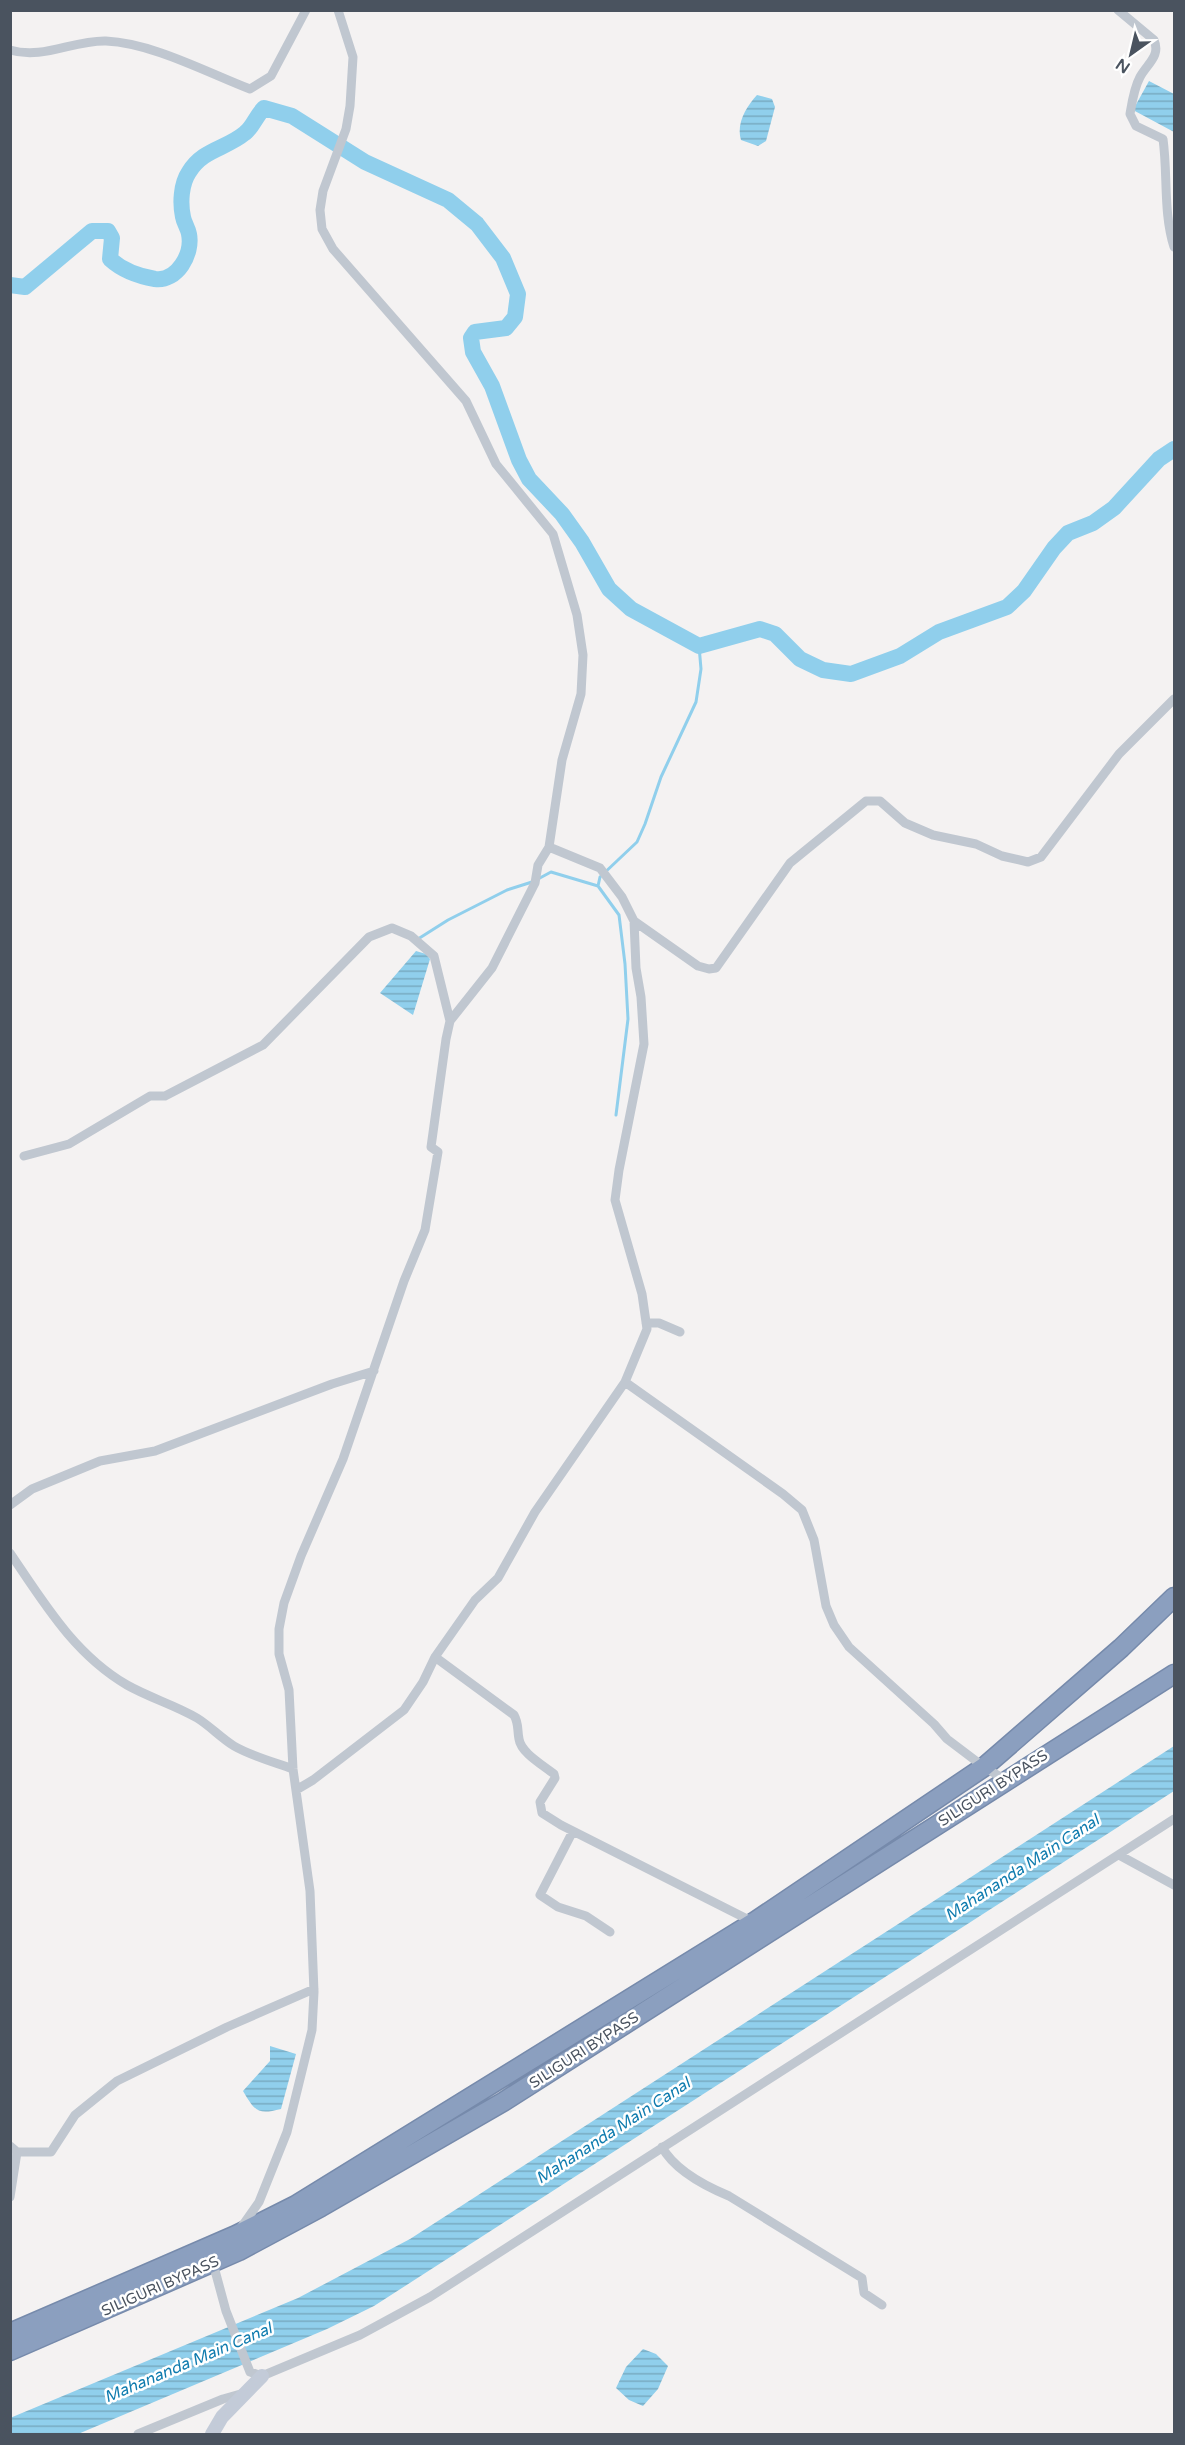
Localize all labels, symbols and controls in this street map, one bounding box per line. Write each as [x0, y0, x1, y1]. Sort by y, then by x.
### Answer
north arrow [1101, 24, 1161, 84]
text: N [1112, 54, 1134, 77]
street label: SILIGURI BYPASS [935, 1746, 1051, 1830]
water label: Mahananda Main Canal [941, 1809, 1105, 1925]
street label: SILIGURI BYPASS [526, 2008, 642, 2092]
water label: Mahananda Main Canal [532, 2072, 696, 2188]
street label: SILIGURI BYPASS [98, 2252, 222, 2320]
water label: Mahananda Main Canal [101, 2318, 277, 2407]

